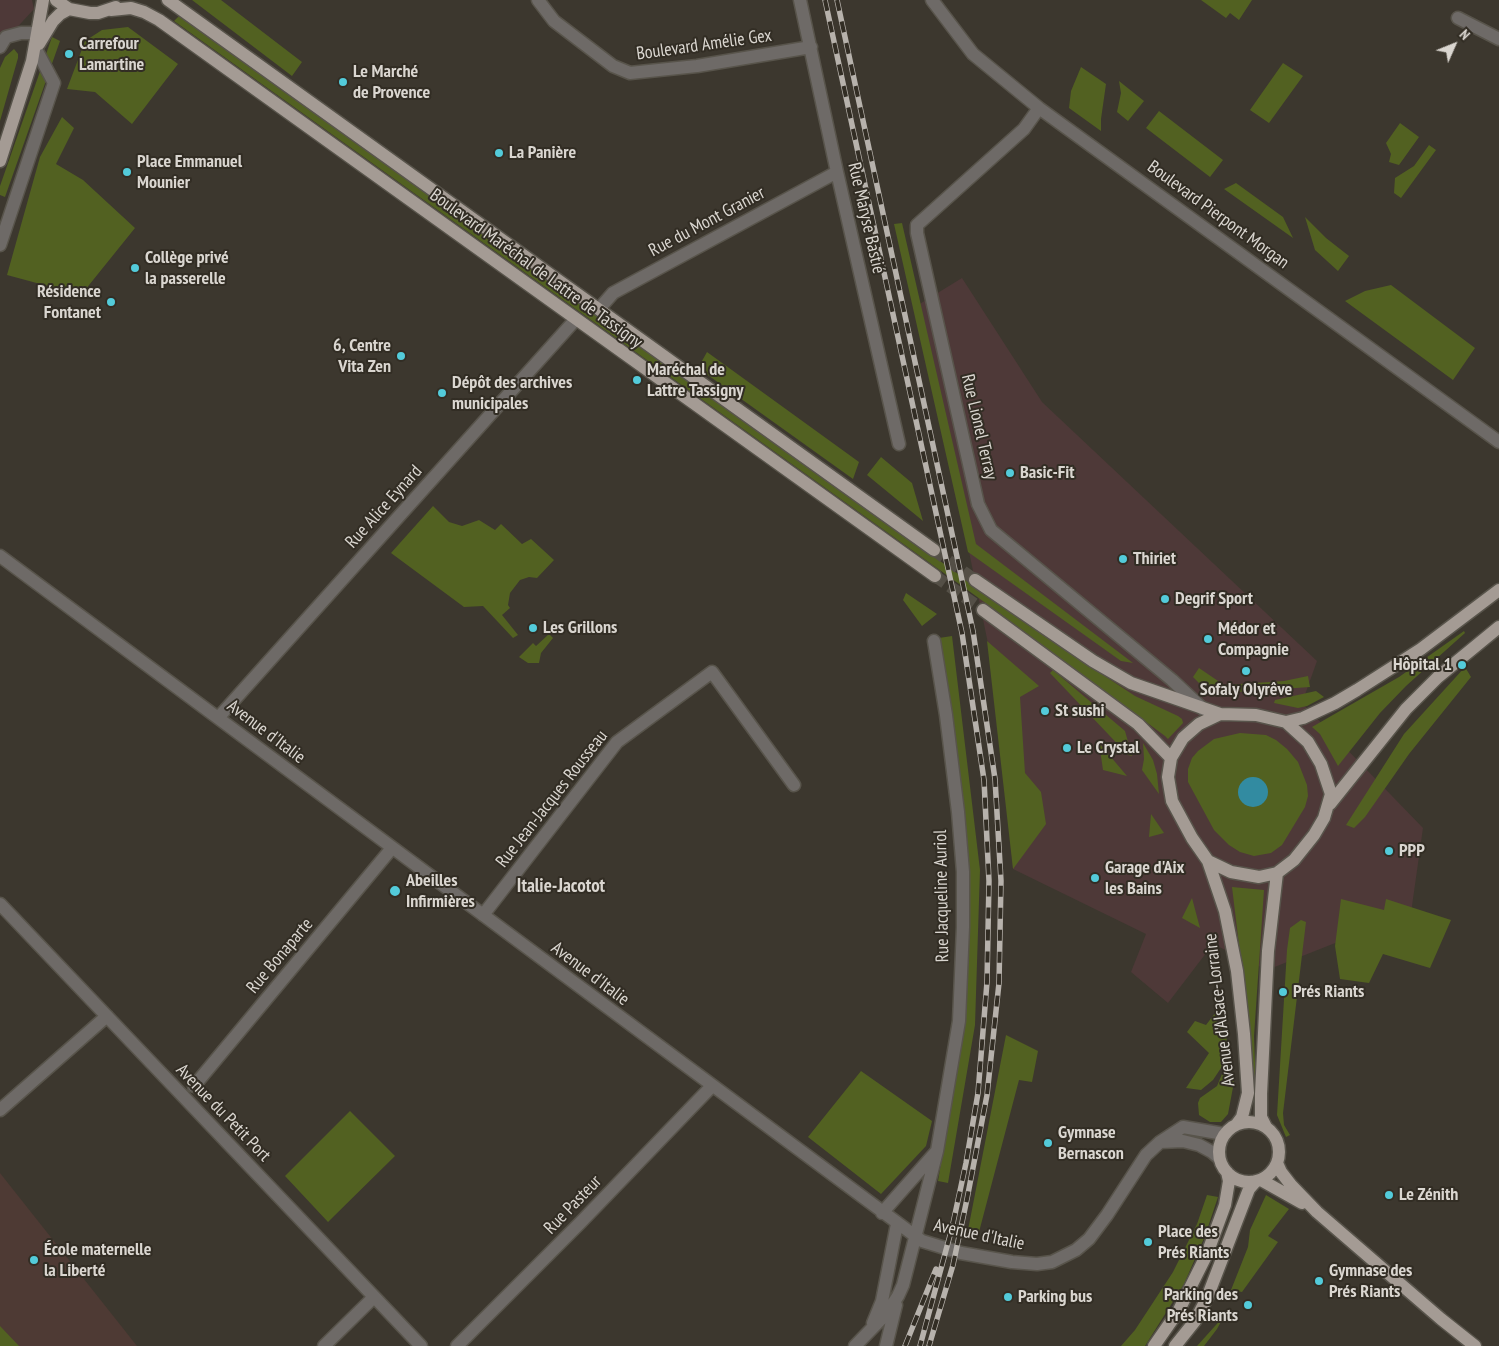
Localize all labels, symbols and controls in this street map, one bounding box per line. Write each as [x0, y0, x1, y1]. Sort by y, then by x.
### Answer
north arrow [1429, 20, 1479, 70]
street label: Boulevard Amélie Gex [635, 25, 773, 65]
text: N [1456, 26, 1474, 44]
place label: Carrefour Lamartine [79, 33, 144, 76]
marker: Carrefour Lamartine [63, 48, 75, 60]
place label: Le Marché de Provence [353, 61, 430, 104]
marker: Le Marché de Provence [337, 76, 349, 88]
place label: La Panière [509, 142, 576, 164]
marker: La Panière [493, 147, 505, 159]
place label: Place Emmanuel Mounier [137, 151, 242, 193]
street label: Boulevard Pierpont Morgan [1143, 156, 1293, 274]
street label: Rue Maryse Bastié [843, 160, 889, 276]
marker: Place Emmanuel Mounier [121, 166, 133, 178]
street label: Rue du Mont Granier [645, 182, 769, 262]
street label: Boulevard Maréchal de Lattre de Tassigny [426, 185, 646, 353]
place label: Collège privé la passerelle [145, 247, 229, 290]
marker: Collège privé la passerelle [129, 262, 141, 274]
place label: Résidence Fontanet [37, 281, 101, 324]
marker: Résidence Fontanet [105, 296, 117, 308]
place label: 6, Centre Vita Zen [333, 335, 391, 378]
marker: 6, Centre Vita Zen [395, 350, 407, 362]
place label: Maréchal de Lattre Tassigny [647, 359, 743, 402]
place label: Dépôt des archives municipales [452, 372, 572, 414]
street label: Rue Lionel Terray [956, 372, 1002, 482]
marker: Maréchal de Lattre Tassigny [631, 374, 643, 386]
marker: Dépôt des archives municipales [436, 387, 448, 399]
street label: Rue Alice Eynard [341, 461, 427, 553]
place label: Basic-Fit [1020, 462, 1075, 484]
marker: Basic-Fit [1004, 467, 1016, 479]
place label: Thiriet [1133, 548, 1176, 570]
marker: Thiriet [1117, 553, 1129, 565]
place label: Degrif Sport [1175, 588, 1253, 610]
marker: Degrif Sport [1159, 593, 1171, 605]
place label: Les Grillons [543, 617, 617, 639]
place label: Médor et Compagnie [1218, 618, 1289, 660]
marker: Les Grillons [527, 622, 539, 634]
marker: Médor et Compagnie [1202, 633, 1214, 645]
place label: Hôpital 1 [1393, 654, 1452, 676]
marker: Hôpital 1 [1456, 659, 1468, 671]
marker: Sofaly Olyrêve [1240, 665, 1252, 677]
place label: Sofaly Olyrêve [1200, 679, 1292, 701]
street label: Avenue d'Italie [223, 696, 309, 768]
place label: St sushi [1055, 700, 1105, 722]
marker: St sushi [1039, 705, 1051, 717]
street label: Rue Jean-Jacques Rousseau [492, 726, 612, 872]
place label: Le Crystal [1077, 737, 1139, 759]
marker: Le Crystal [1061, 742, 1073, 754]
street label: Rue Jacqueline Auriol [930, 829, 954, 963]
place label: PPP [1399, 840, 1425, 862]
marker: PPP [1383, 845, 1395, 857]
place label: Garage d'Aix les Bains [1105, 857, 1185, 900]
place label: Abeilles Infirmières [406, 870, 475, 912]
marker: Garage d'Aix les Bains [1089, 872, 1101, 884]
district label: Italie-Jacotot [517, 876, 605, 898]
marker: Abeilles Infirmières [388, 884, 402, 898]
street label: Rue Bonaparte [242, 914, 318, 998]
street label: Avenue d'Alsace-Lorraine [1200, 932, 1240, 1088]
street label: Avenue d'Italie [547, 938, 633, 1010]
place label: Prés Riants [1293, 981, 1364, 1003]
marker: Prés Riants [1277, 986, 1289, 998]
street label: Avenue du Petit Port [171, 1060, 275, 1166]
place label: Gymnase Bernascon [1058, 1122, 1124, 1164]
marker: Gymnase Bernascon [1042, 1137, 1054, 1149]
street label: Rue Pasteur [540, 1171, 606, 1239]
place label: Le Zénith [1399, 1184, 1458, 1206]
marker: Le Zénith [1383, 1189, 1395, 1201]
street label: Avenue d'Italie [932, 1215, 1026, 1255]
place label: Place des Prés Riants [1158, 1221, 1229, 1264]
marker: Place des Prés Riants [1142, 1236, 1154, 1248]
place label: École maternelle la Liberté [44, 1239, 151, 1282]
marker: École maternelle la Liberté [28, 1254, 40, 1266]
place label: Gymnase des Prés Riants [1329, 1260, 1412, 1302]
marker: Gymnase des Prés Riants [1313, 1275, 1325, 1287]
place label: Parking des Prés Riants [1164, 1284, 1238, 1326]
place label: Parking bus [1018, 1286, 1092, 1308]
marker: Parking bus [1002, 1291, 1014, 1303]
marker: Parking des Prés Riants [1242, 1299, 1254, 1311]

